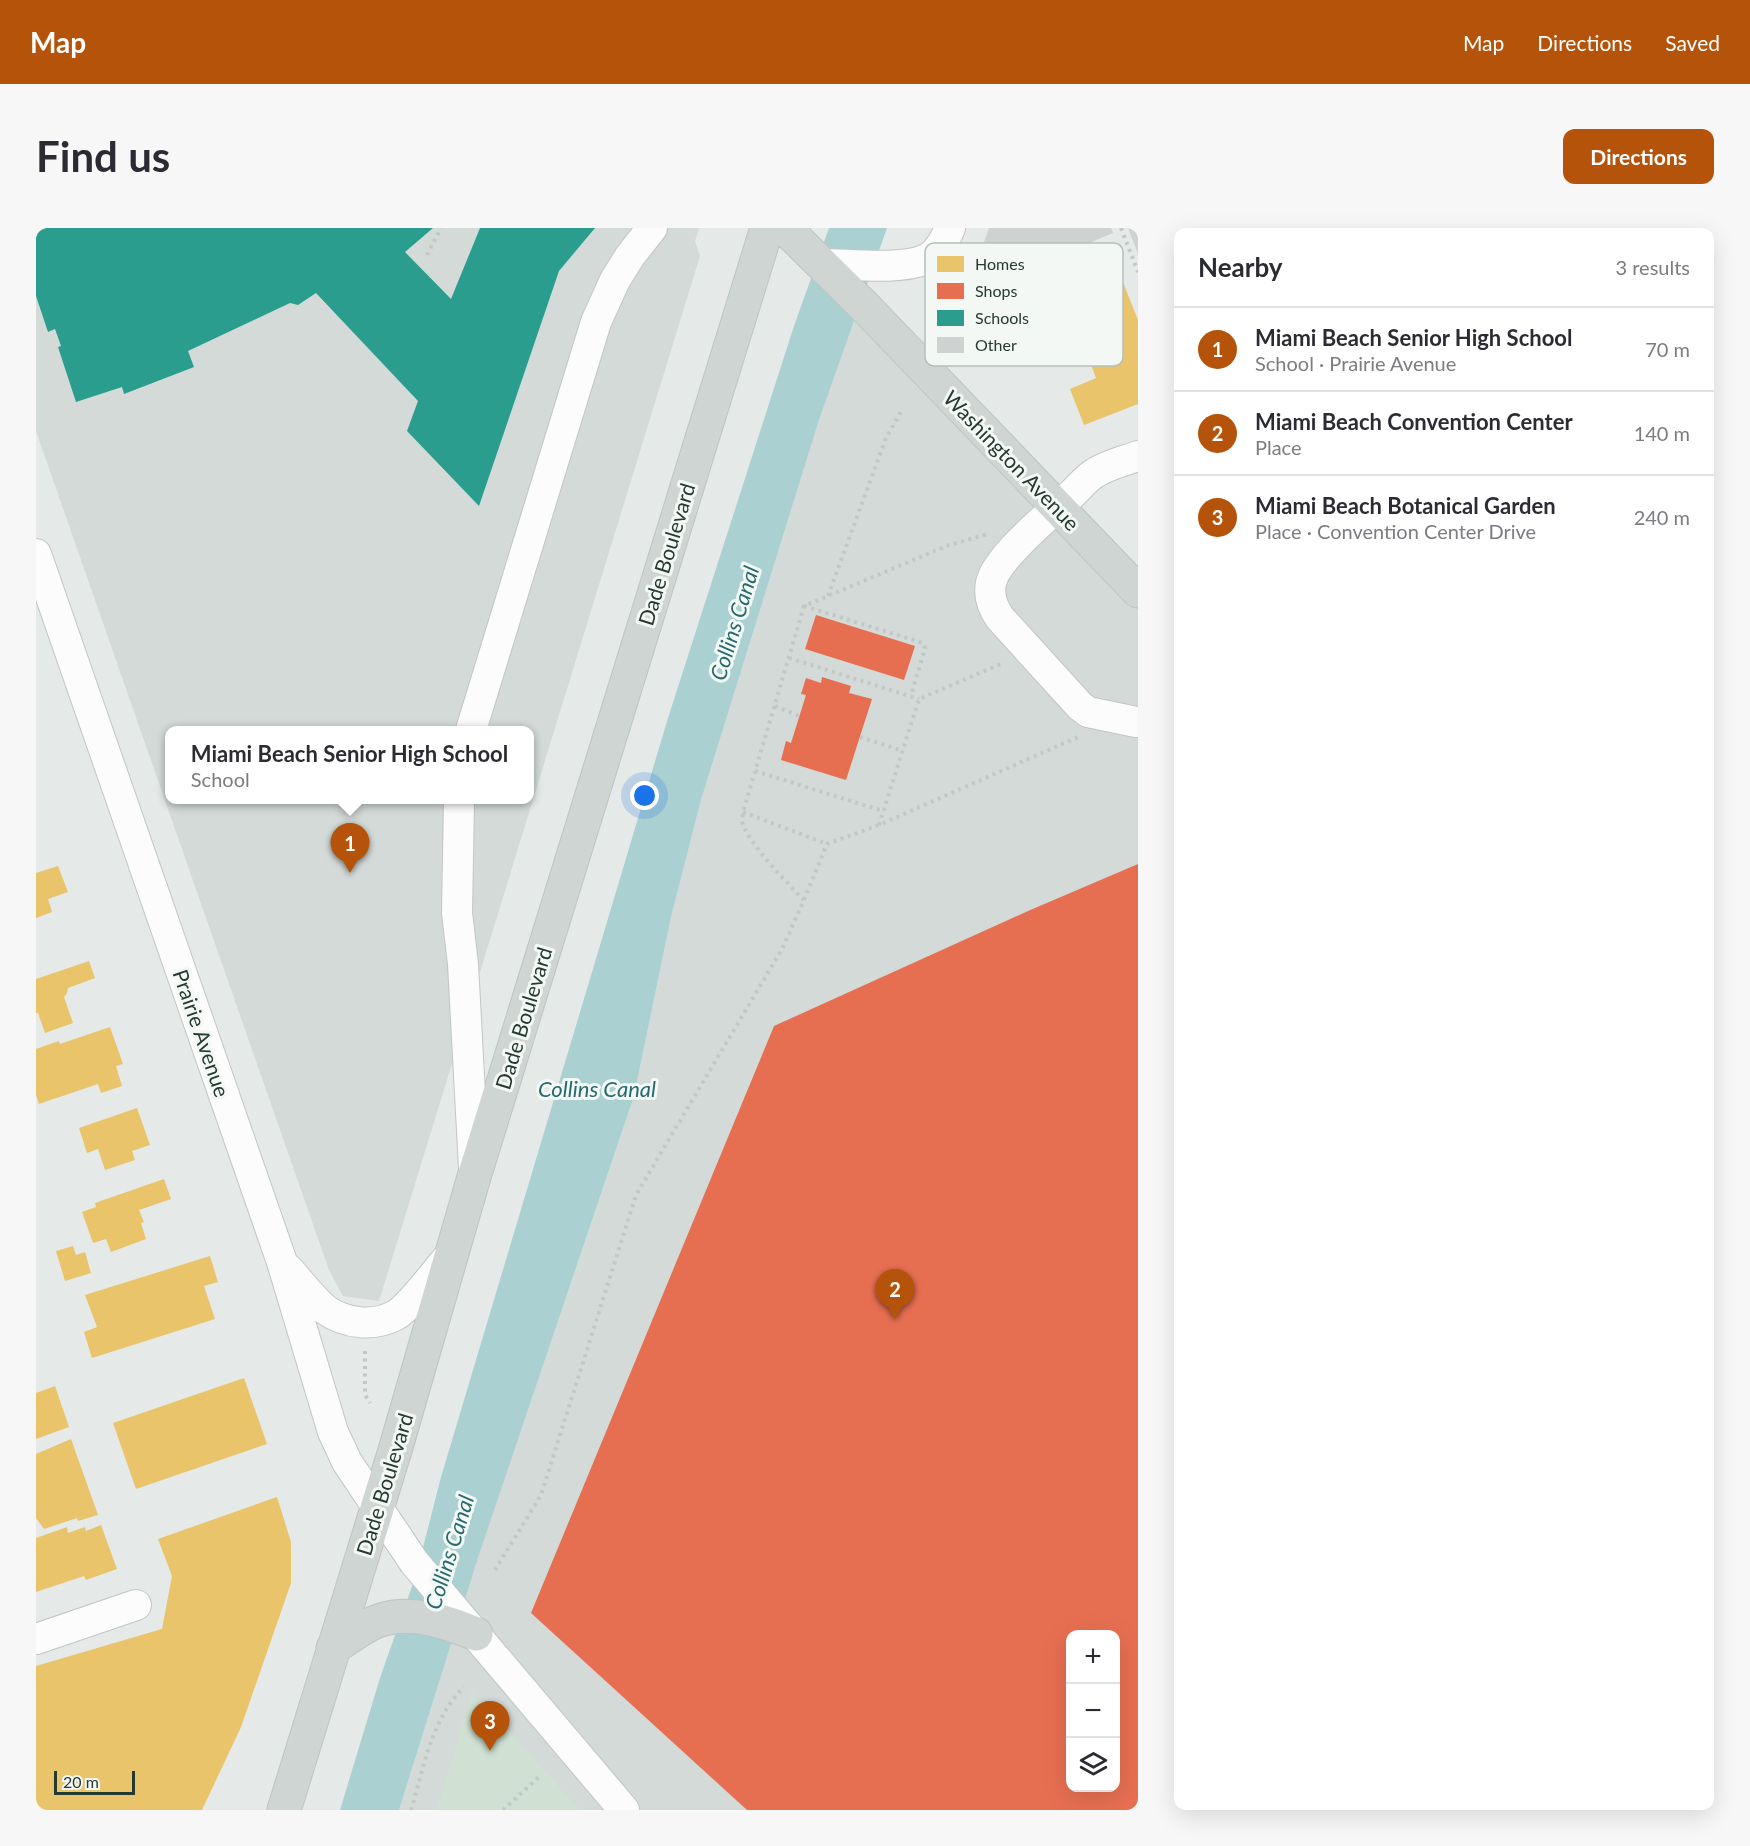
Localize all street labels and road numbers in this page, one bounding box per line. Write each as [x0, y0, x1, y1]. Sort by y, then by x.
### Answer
street label: Washington Avenue [939, 385, 1085, 535]
street label: Dade Boulevard [633, 480, 699, 628]
street label: Dade Boulevard [490, 944, 556, 1092]
street label: Prairie Avenue [168, 966, 236, 1100]
street label: Dade Boulevard [351, 1410, 417, 1558]

